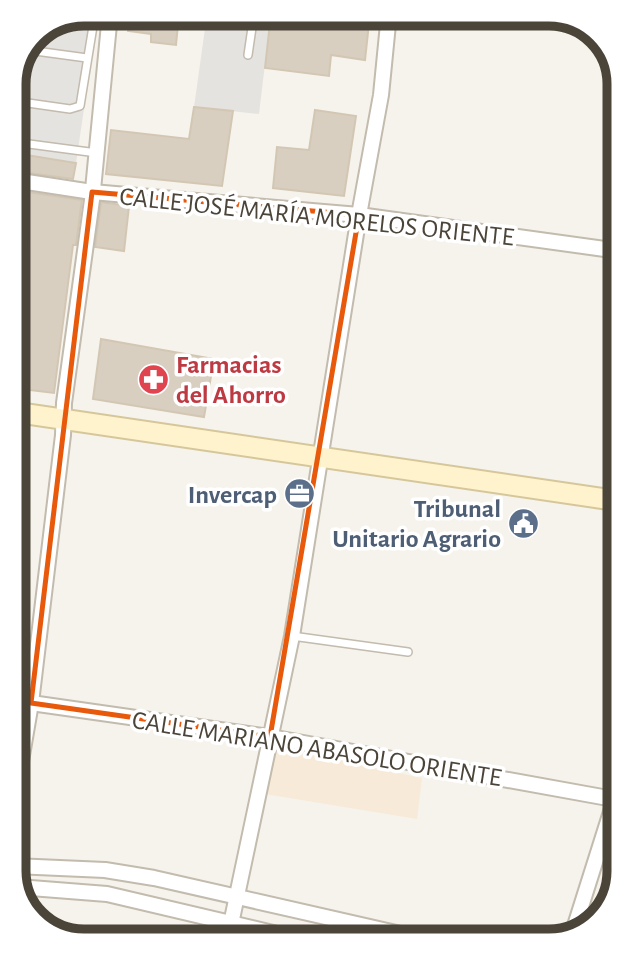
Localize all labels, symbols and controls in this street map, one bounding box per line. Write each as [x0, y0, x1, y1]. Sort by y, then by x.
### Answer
street label: CALLE JOSÉ MARÍA MORELOS ORIENTE [118, 181, 516, 251]
place label: Farmacias del Ahorro [176, 352, 286, 408]
pharmacy icon: Farmacias del Ahorro [136, 362, 170, 396]
office icon: Invercap [283, 477, 317, 511]
place label: Invercap [188, 482, 277, 508]
place label: Tribunal Unitario Agrario [332, 496, 501, 552]
public building icon: Tribunal Unitario Agrario [507, 506, 541, 540]
street label: CALLE MARIANO ABASOLO ORIENTE [130, 707, 503, 791]

